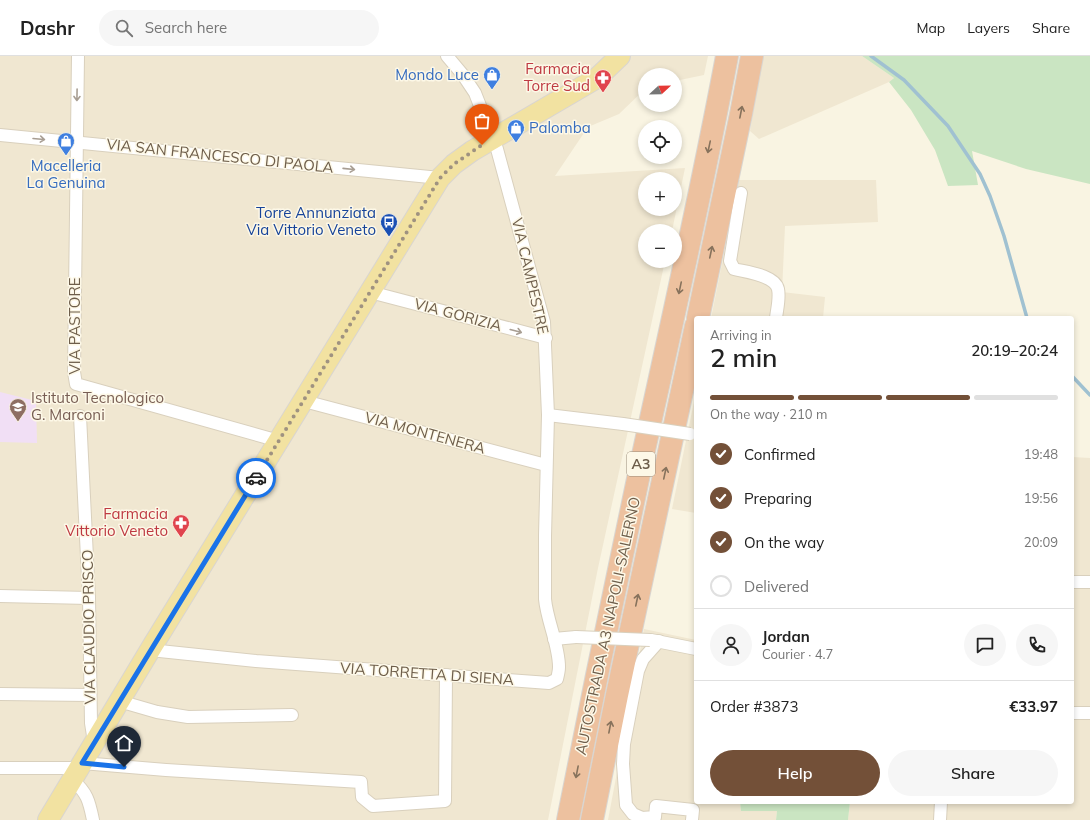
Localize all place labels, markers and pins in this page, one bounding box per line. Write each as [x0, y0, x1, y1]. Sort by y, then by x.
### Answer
place label: Farmacia Torre Sud [524, 59, 590, 95]
place label: Mondo Luce [395, 65, 479, 84]
shop icon: Mondo Luce [482, 65, 502, 90]
pharmacy icon: Farmacia Torre Sud [593, 68, 613, 93]
pin [465, 104, 499, 145]
shop icon: Palomba [506, 118, 526, 143]
place label: Palomba [529, 118, 591, 137]
shop icon: Macelleria La Genuina [56, 131, 76, 156]
place label: Macelleria La Genuina [26, 156, 106, 192]
place label: Torre Annunziata Via Vittorio Veneto [246, 203, 376, 239]
bus stop icon: Torre Annunziata Via Vittorio Veneto [379, 212, 399, 237]
place label: Istituto Tecnologico G. Marconi [31, 388, 164, 424]
school or university icon: Istituto Tecnologico G. Marconi [8, 397, 28, 422]
place label: Farmacia Vittorio Veneto [65, 504, 168, 540]
pharmacy icon: Farmacia Vittorio Veneto [171, 513, 191, 538]
pin [107, 726, 141, 767]

